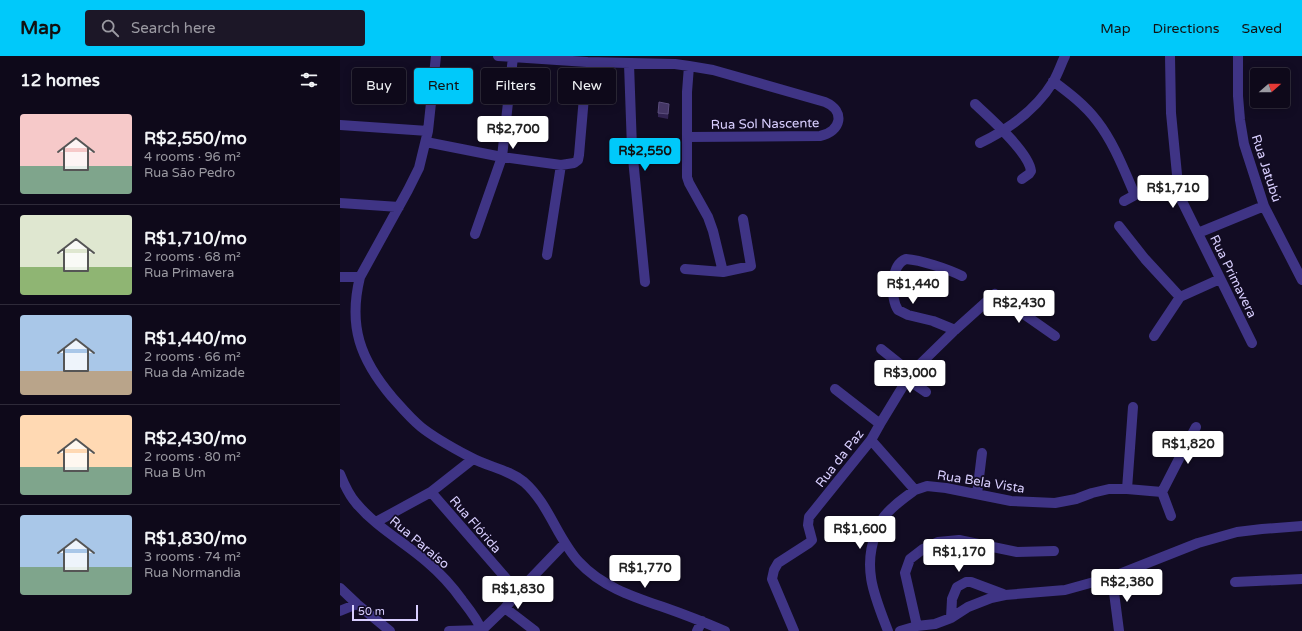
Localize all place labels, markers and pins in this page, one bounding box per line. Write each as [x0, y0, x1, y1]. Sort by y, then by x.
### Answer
pin: R$2,700 [476, 116, 550, 150]
pin: R$2,550 [608, 138, 682, 172]
pin: R$1,710 [1136, 175, 1210, 209]
pin: R$1,440 [876, 271, 950, 305]
pin: R$2,430 [982, 290, 1056, 324]
pin: R$3,000 [873, 360, 947, 394]
pin: R$1,820 [1151, 431, 1225, 465]
pin: R$1,600 [823, 516, 897, 550]
pin: R$1,170 [922, 539, 996, 573]
pin: R$1,770 [608, 555, 682, 589]
pin: R$2,380 [1090, 569, 1164, 603]
pin: R$1,830 [481, 576, 555, 610]

